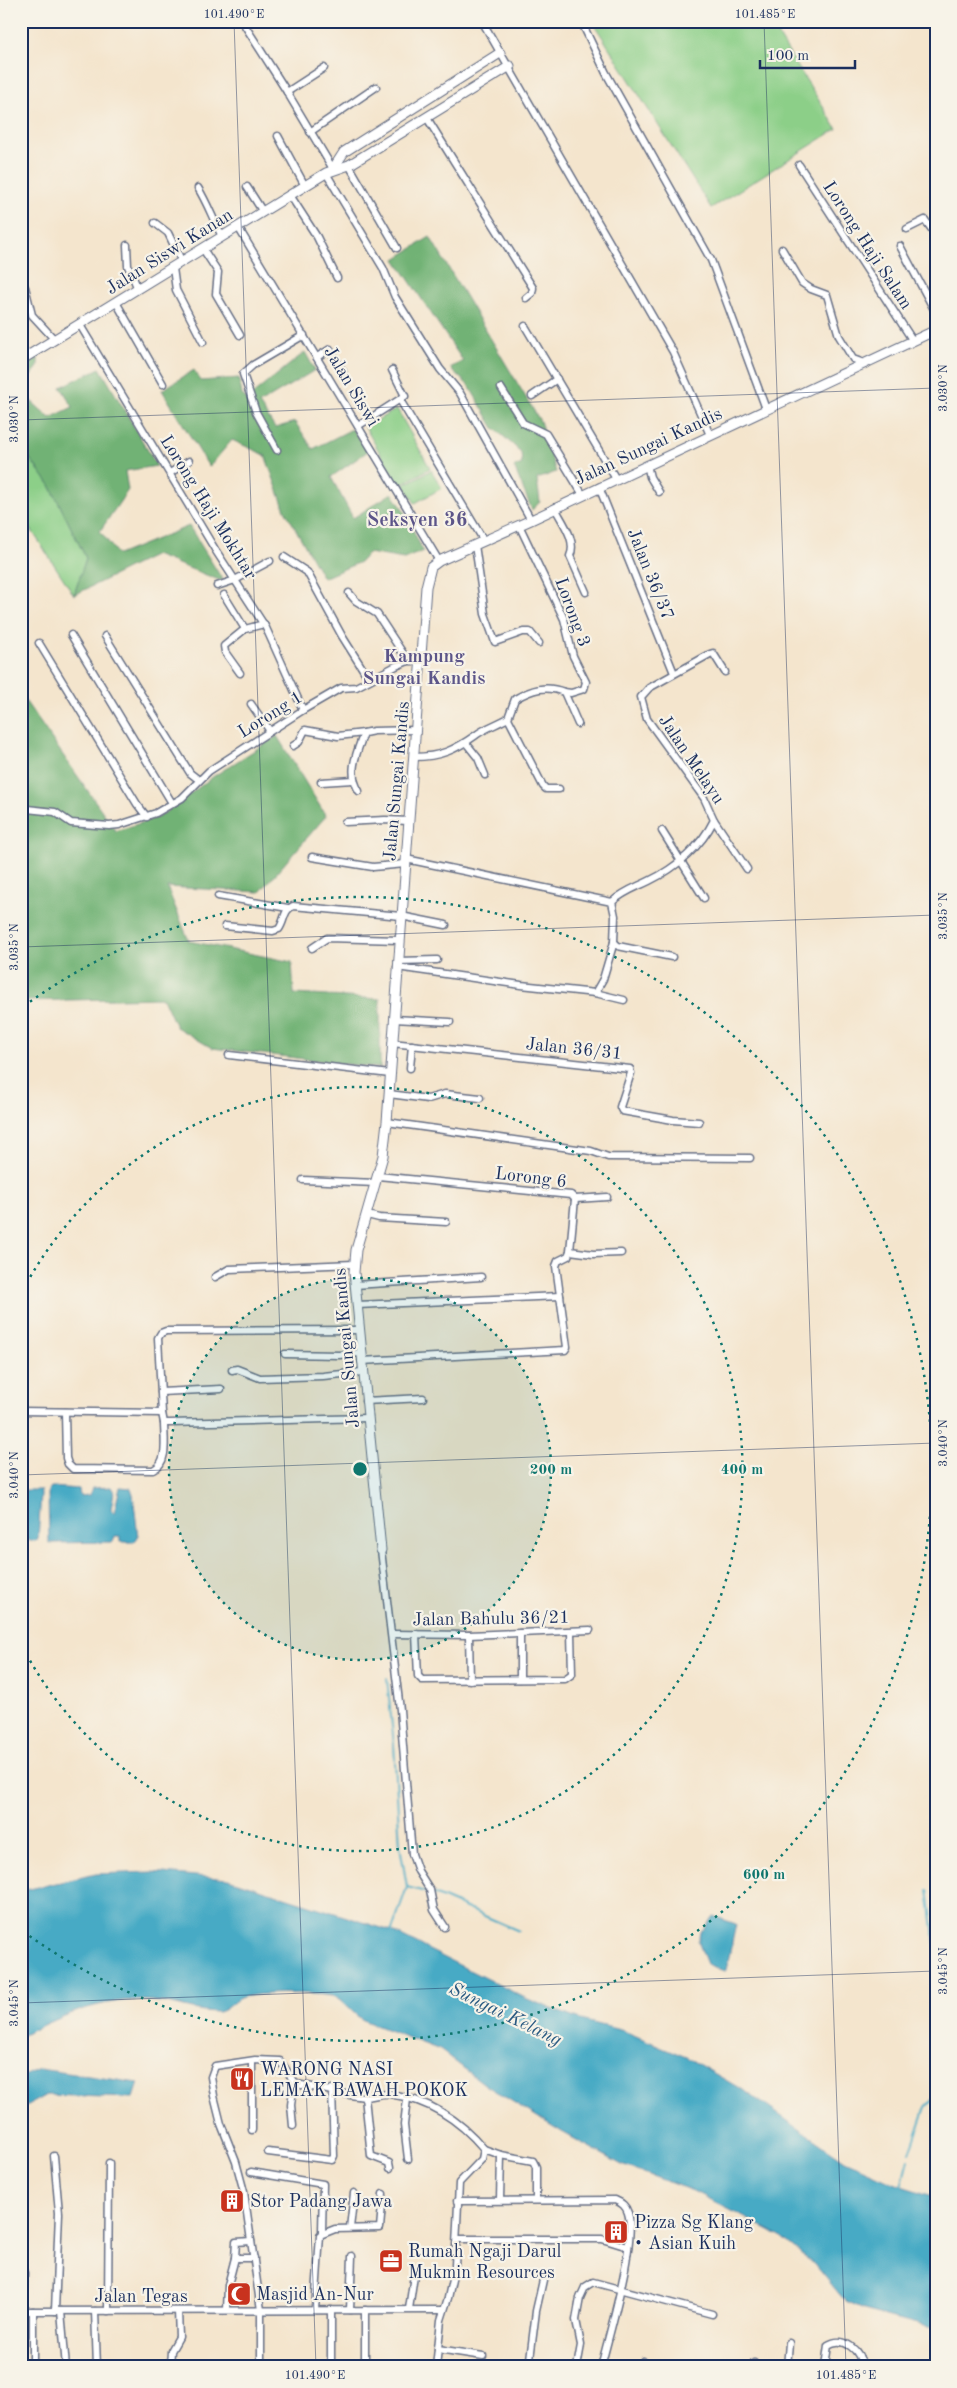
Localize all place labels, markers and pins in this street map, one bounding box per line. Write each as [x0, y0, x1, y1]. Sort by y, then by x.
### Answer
centre of rings [351, 1460, 369, 1478]
place label: WARONG NASI LEMAK BAWAH POKOK [260, 2061, 468, 2100]
restaurant icon: WARONG NASI LEMAK BAWAH POKOK [229, 2066, 255, 2092]
building icon: Stor Padang Jawa [219, 2188, 245, 2214]
place label: Stor Padang Jawa [250, 2193, 392, 2211]
place label: Pizza Sg Klang • Asian Kuih [634, 2214, 754, 2253]
building icon: Pizza Sg Klang • Asian Kuih [603, 2219, 629, 2245]
place label: Rumah Ngaji Darul Mukmin Resources [408, 2243, 562, 2282]
office icon: Rumah Ngaji Darul Mukmin Resources [378, 2248, 404, 2274]
mosque icon: Masjid An-Nur [226, 2281, 252, 2307]
place label: Masjid An-Nur [256, 2286, 374, 2304]

